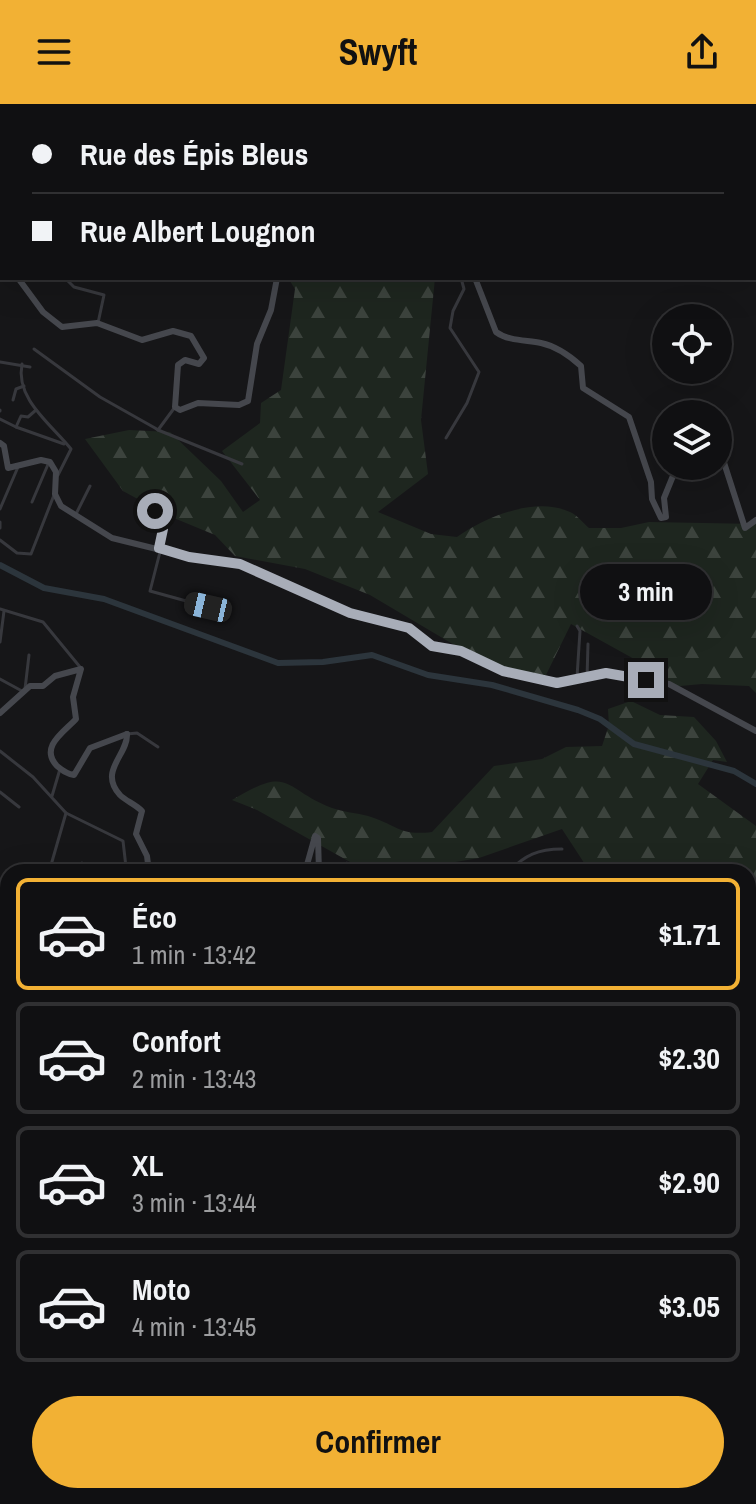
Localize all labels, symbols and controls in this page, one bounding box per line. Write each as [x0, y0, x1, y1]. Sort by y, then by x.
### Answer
text: Swyft [339, 28, 417, 76]
icon: menu [32, 30, 76, 74]
icon: share [680, 30, 724, 74]
text: Rue des Épis Bleus [80, 134, 308, 174]
text: Rue Albert Lougnon [80, 211, 316, 251]
map controls [652, 304, 732, 480]
button: locate [652, 304, 732, 384]
button: layers [652, 400, 732, 480]
route start [137, 493, 173, 529]
callout: 3 min [580, 564, 712, 620]
text: 3 min [618, 574, 674, 609]
car [182, 590, 234, 624]
route end [628, 662, 664, 698]
text: Éco [132, 897, 177, 937]
icon: car [36, 898, 108, 970]
text: $1.71 [658, 914, 720, 954]
text: 1 min · 13:42 [132, 937, 256, 972]
text: Confort [132, 1021, 221, 1061]
icon: car [36, 1022, 108, 1094]
text: $2.30 [658, 1038, 720, 1078]
text: 2 min · 13:43 [132, 1061, 256, 1096]
text: XL [132, 1145, 163, 1185]
icon: car [36, 1146, 108, 1218]
text: $2.90 [658, 1162, 720, 1202]
text: 3 min · 13:44 [132, 1185, 256, 1220]
text: Moto [132, 1269, 191, 1309]
icon: car [36, 1270, 108, 1342]
text: $3.05 [658, 1286, 720, 1326]
text: 4 min · 13:45 [132, 1309, 256, 1344]
button: Confirmer [32, 1396, 724, 1488]

